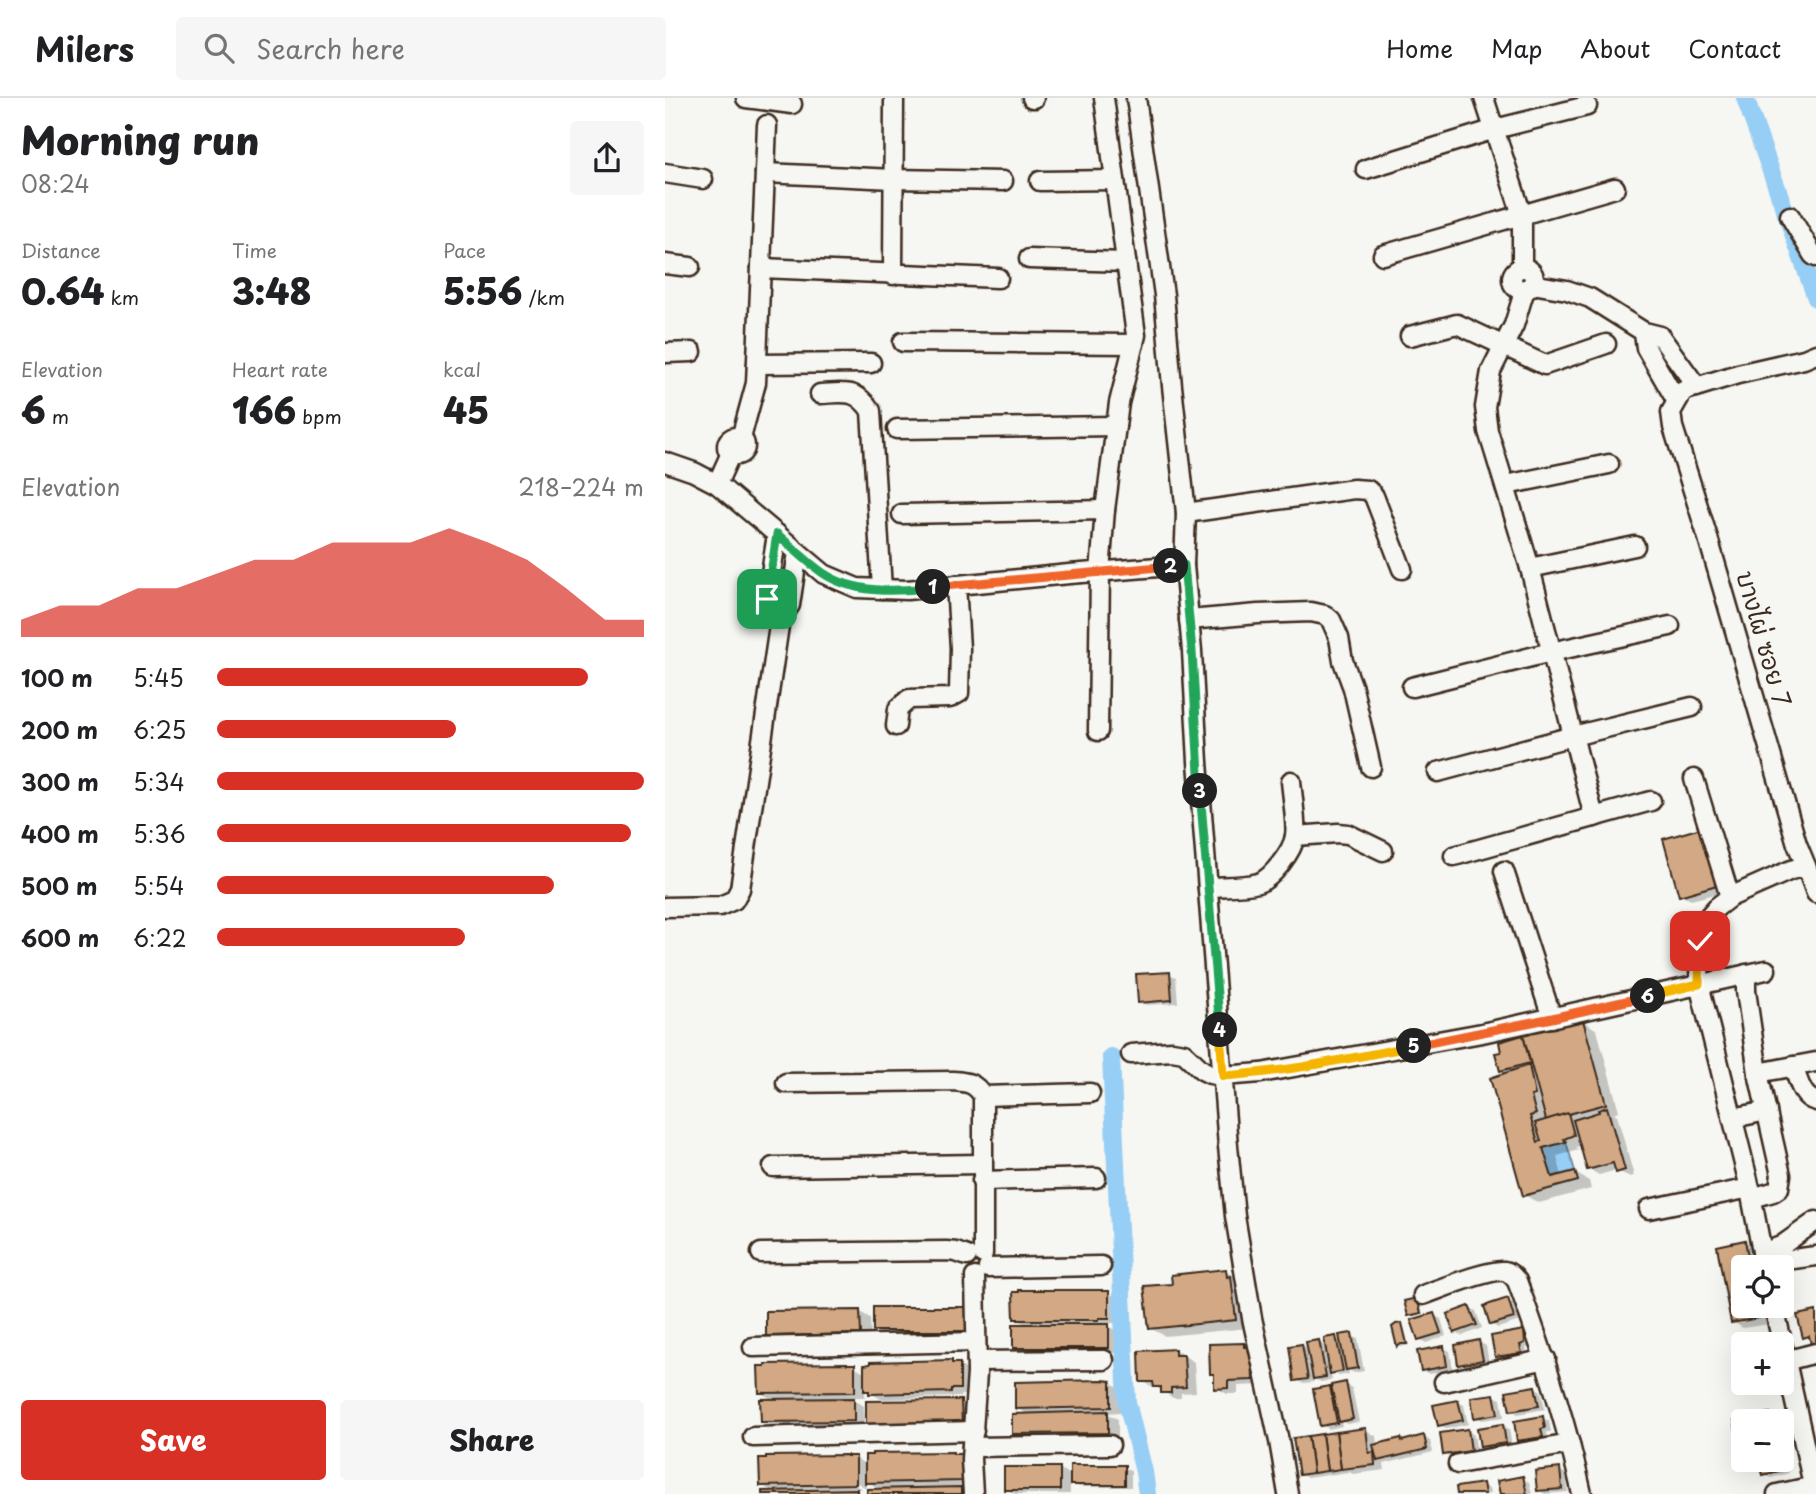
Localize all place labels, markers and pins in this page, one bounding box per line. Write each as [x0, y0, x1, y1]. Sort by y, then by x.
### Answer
pin: 2 [1154, 548, 1189, 584]
pin [737, 569, 797, 629]
pin: 1 [915, 570, 951, 604]
pin: 3 [1183, 774, 1217, 808]
pin [1670, 911, 1730, 971]
pin: 6 [1630, 978, 1665, 1014]
pin: 4 [1203, 1012, 1237, 1048]
pin: 5 [1397, 1028, 1431, 1063]

